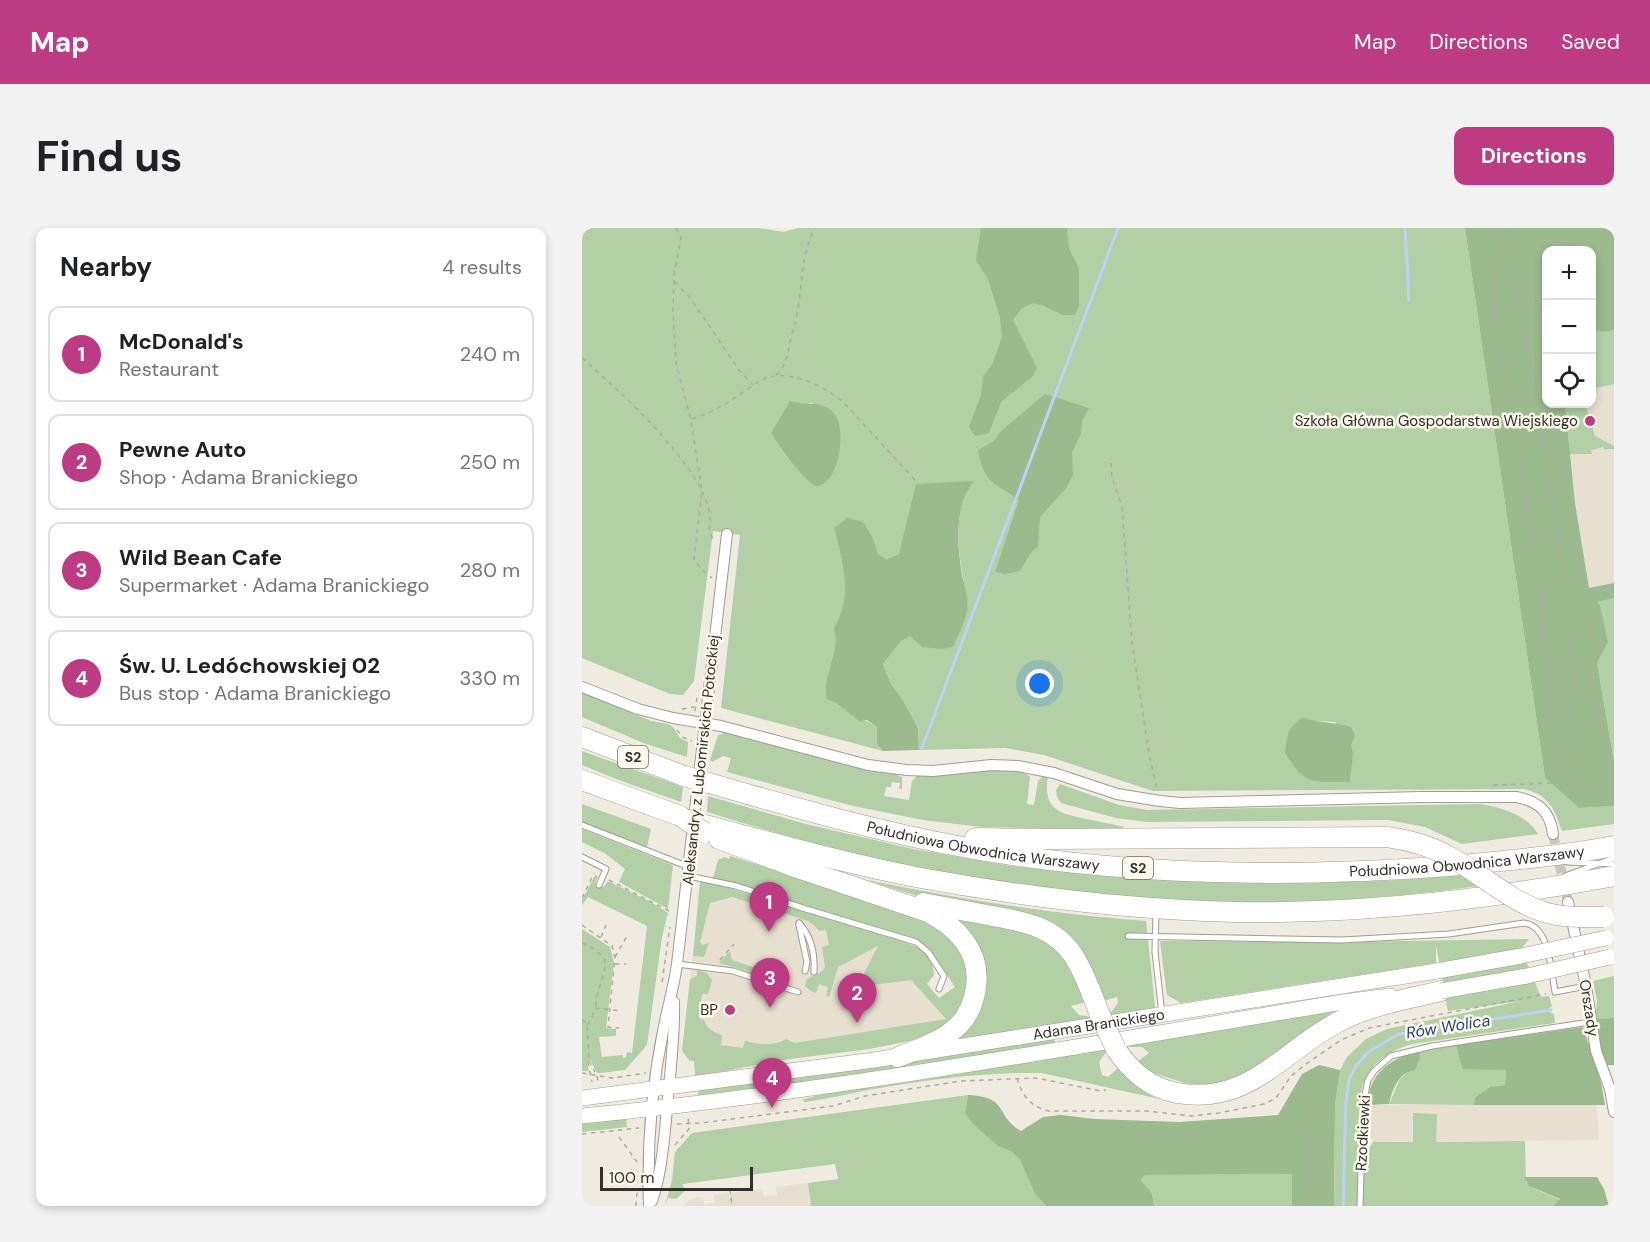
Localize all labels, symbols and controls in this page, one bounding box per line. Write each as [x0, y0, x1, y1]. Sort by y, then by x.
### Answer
text: Map [30, 24, 90, 61]
text: Map [1354, 28, 1396, 56]
text: Directions [1429, 28, 1528, 56]
text: Saved [1561, 28, 1620, 56]
button: Directions [1454, 127, 1614, 185]
text: Find us [36, 129, 182, 184]
map controls [1542, 246, 1596, 408]
button: + [1542, 246, 1596, 300]
text: Nearby [60, 250, 152, 284]
text: 4 results [442, 254, 522, 280]
button: − [1542, 300, 1596, 354]
text: McDonald's [119, 327, 244, 356]
text: 1 [78, 341, 85, 367]
text: 240 m [460, 341, 520, 367]
button: locate [1542, 354, 1596, 408]
text: Restaurant [119, 356, 219, 382]
place label: Szkoła Główna Gospodarstwa Wiejskiego [1295, 411, 1578, 431]
marker: Szkoła Główna Gospodarstwa Wiejskiego [1583, 414, 1597, 428]
text: Pewne Auto [119, 435, 246, 464]
text: 2 [76, 449, 87, 475]
text: 250 m [459, 449, 520, 475]
text: Shop · Adama Branickiego [119, 464, 358, 490]
text: Wild Bean Cafe [119, 543, 282, 572]
text: 3 [75, 557, 88, 583]
text: 280 m [460, 557, 520, 583]
text: Supermarket · Adama Branickiego [119, 572, 429, 598]
street label: Aleksandry z Lubomirskich Potockiej [678, 634, 724, 886]
text: Św. U. Ledóchowskiej 02 [119, 651, 380, 680]
text: 4 [75, 665, 88, 691]
text: 330 m [460, 665, 520, 691]
your location [1025, 669, 1054, 698]
text: Bus stop · Adama Branickiego [119, 680, 391, 706]
road number: S2 [618, 746, 648, 768]
street label: Południowa Obwodnica Warszawy [865, 817, 1101, 875]
street label: Południowa Obwodnica Warszawy [1349, 841, 1587, 882]
road number: S2 [1123, 857, 1153, 879]
pin: 1 [750, 882, 789, 932]
pin: 3 [750, 958, 789, 1008]
pin: 2 [838, 974, 876, 1023]
street label: Orszady [1575, 978, 1603, 1039]
place label: BP [700, 1000, 718, 1020]
marker: BP [723, 1003, 737, 1017]
street label: Adama Branickiego [1032, 1004, 1166, 1045]
water label: Rów Wolica [1404, 1009, 1492, 1044]
pin: 4 [752, 1058, 792, 1108]
street label: Rzodkiewki [1351, 1094, 1375, 1172]
scale bar [600, 1164, 753, 1192]
text: 100 m [609, 1167, 654, 1188]

